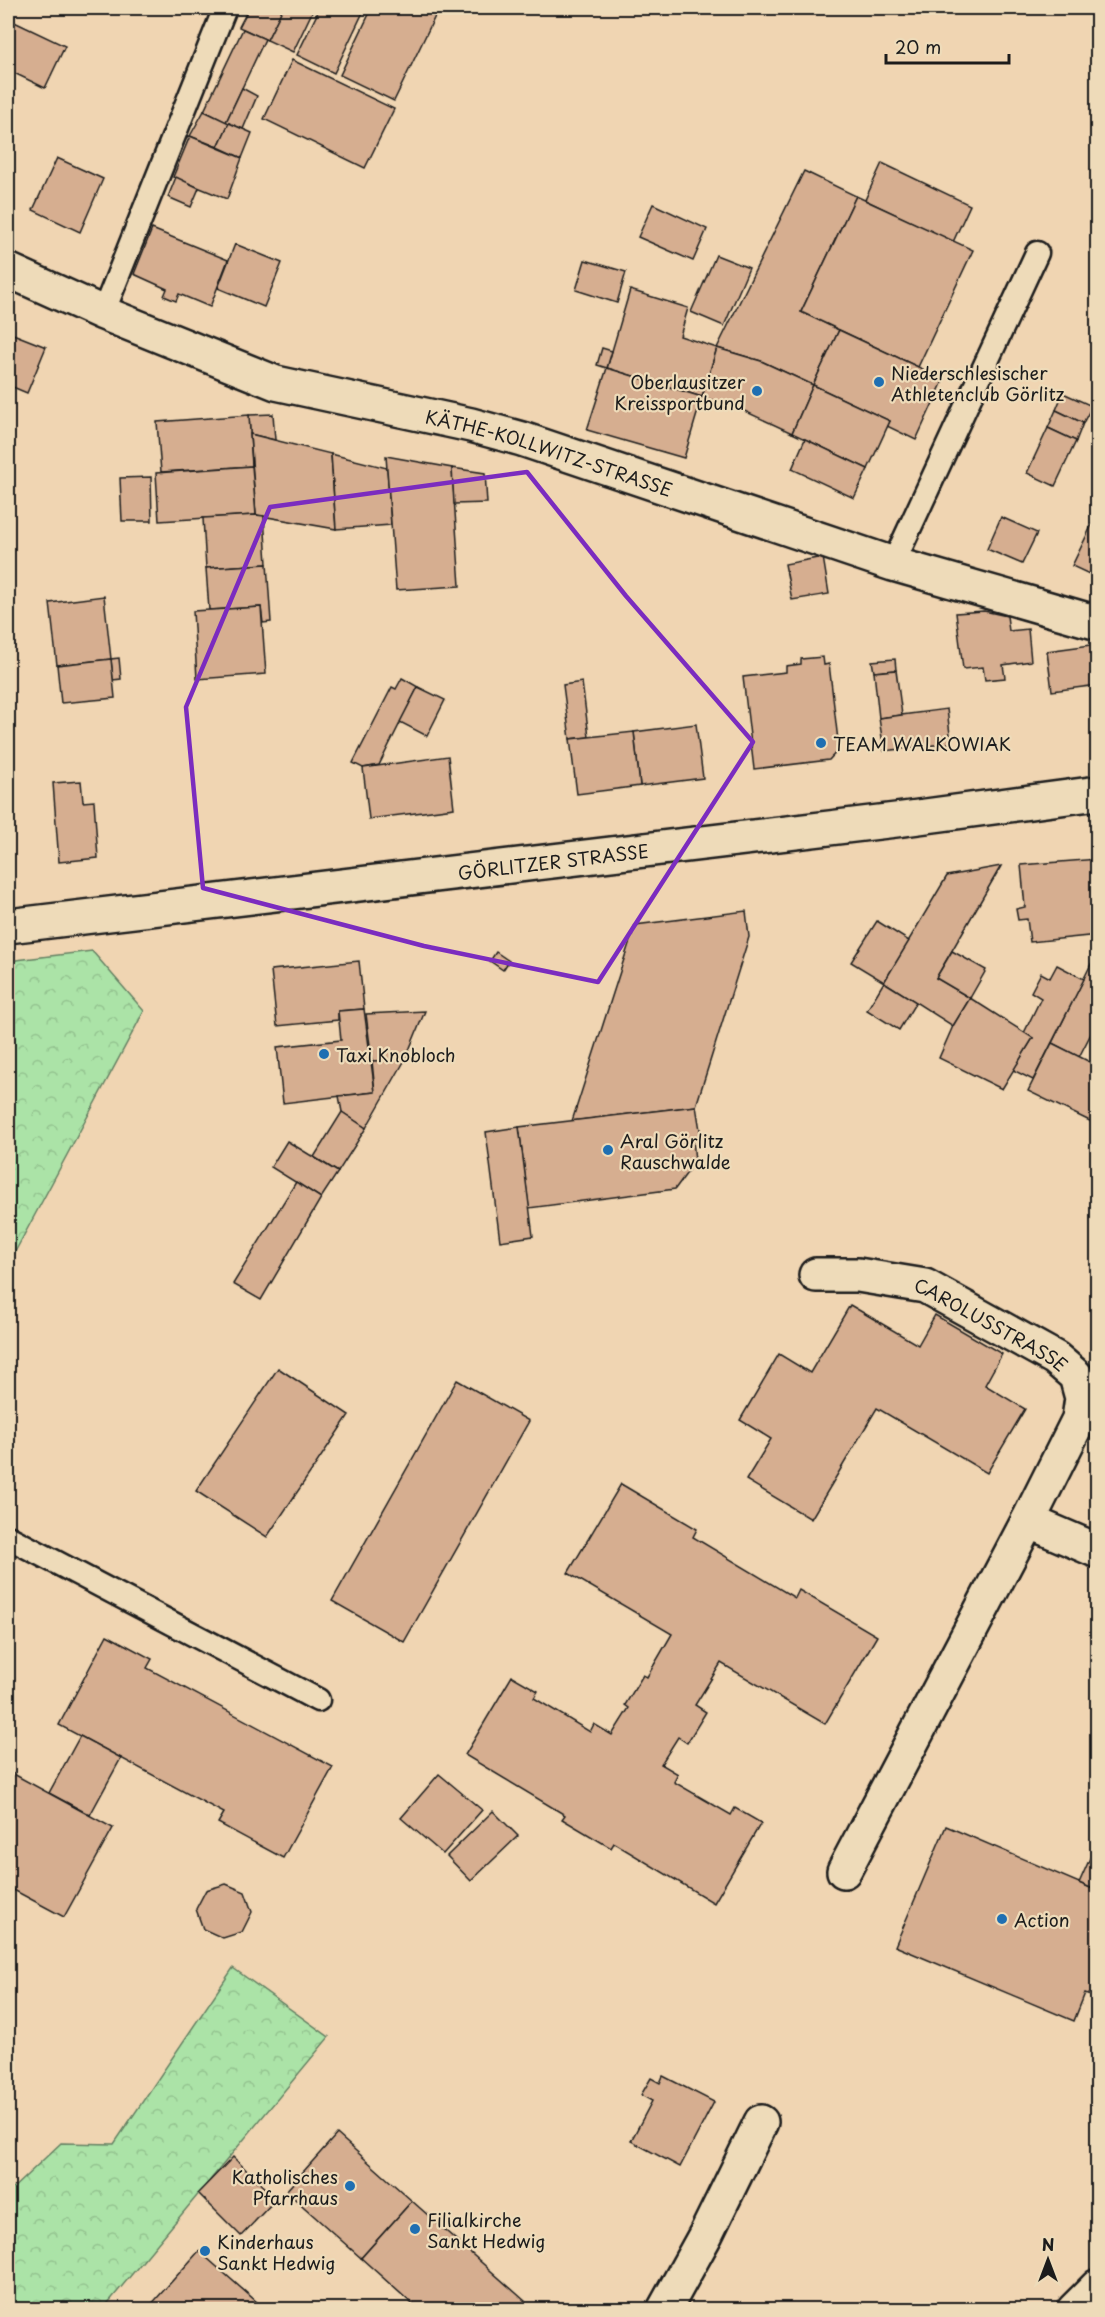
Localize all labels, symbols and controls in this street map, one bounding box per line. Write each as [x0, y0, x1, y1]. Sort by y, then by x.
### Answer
scale bar [886, 27, 1009, 65]
text: 20 m [895, 33, 941, 60]
place label: Niederschlesischer Athletenclub Görlitz [891, 359, 1065, 407]
place label: Oberlausitzer Kreissportbund [614, 368, 746, 416]
marker: Niederschlesischer Athletenclub Görlitz [872, 375, 886, 389]
marker: Oberlausitzer Kreissportbund [750, 384, 764, 398]
street label: KÄTHE-KOLLWITZ-STRASSE [423, 402, 676, 502]
place label: TEAM WALKOWIAK [833, 730, 1011, 757]
marker: TEAM WALKOWIAK [814, 736, 828, 750]
street label: GÖRLITZER STRASSE [456, 836, 650, 886]
place label: Taxi Knobloch [336, 1041, 456, 1068]
marker: Taxi Knobloch [317, 1047, 331, 1061]
place label: Aral Görlitz Rauschwalde [620, 1127, 731, 1175]
marker: Aral Görlitz Rauschwalde [601, 1143, 615, 1157]
street label: CAROLUSSTRASSE [913, 1271, 1074, 1377]
place label: Action [1014, 1906, 1070, 1933]
marker: Action [995, 1912, 1009, 1926]
place label: Katholisches Pfarrhaus [232, 2163, 338, 2211]
marker: Katholisches Pfarrhaus [343, 2179, 357, 2193]
place label: Filialkirche Sankt Hedwig [427, 2206, 546, 2254]
marker: Filialkirche Sankt Hedwig [408, 2222, 422, 2236]
place label: Kinderhaus Sankt Hedwig [217, 2228, 336, 2276]
north arrow [1018, 2230, 1078, 2290]
text: N [1042, 2232, 1054, 2256]
marker: Kinderhaus Sankt Hedwig [198, 2244, 212, 2258]

